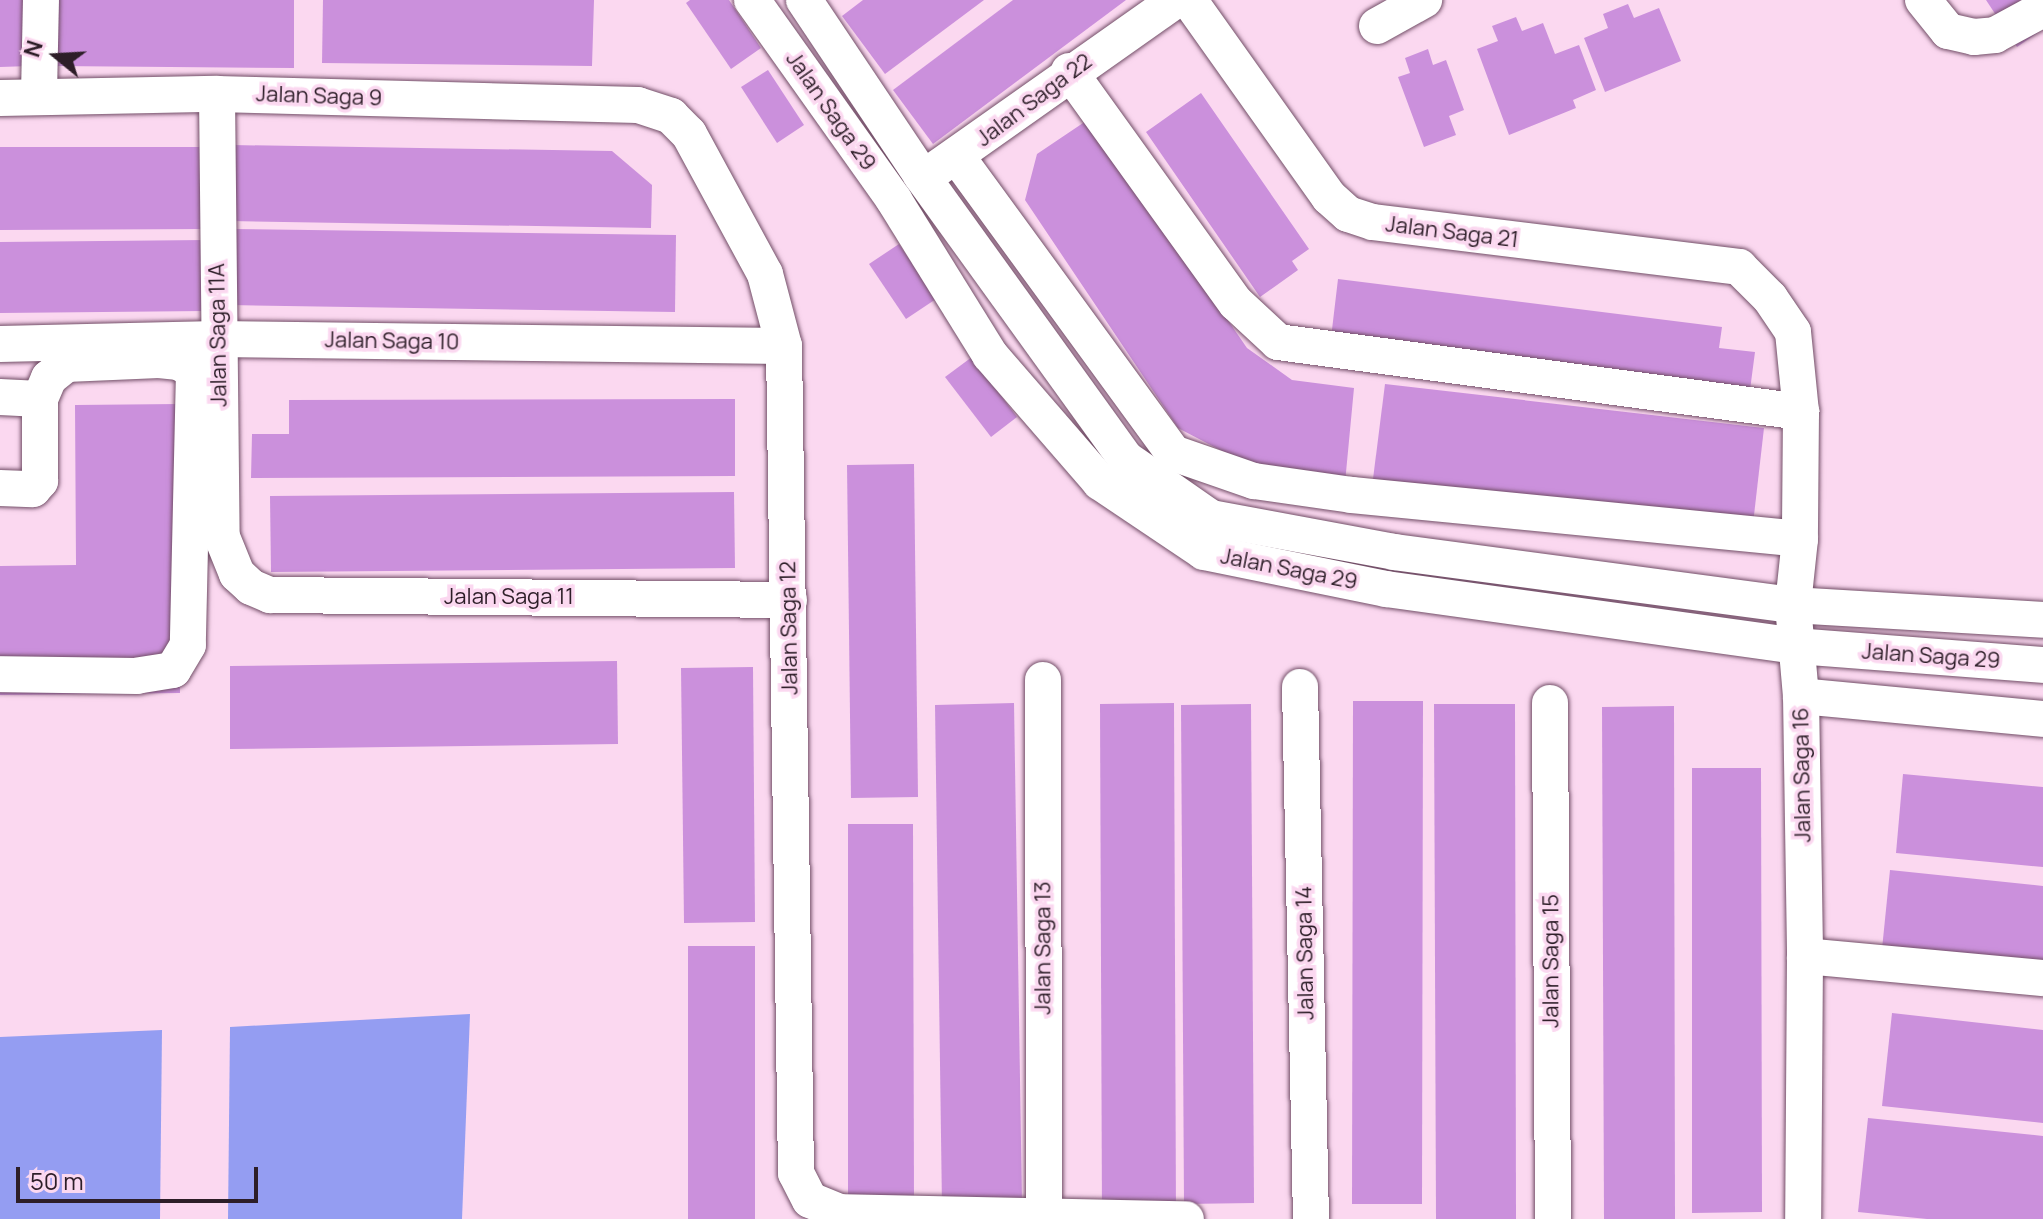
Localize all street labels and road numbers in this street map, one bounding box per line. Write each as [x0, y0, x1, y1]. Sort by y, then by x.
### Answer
street label: Jalan Saga 29 [780, 47, 882, 175]
street label: Jalan Saga 22 [971, 48, 1097, 152]
street label: Jalan Saga 9 [255, 81, 383, 111]
street label: Jalan Saga 21 [1384, 211, 1520, 253]
street label: Jalan Saga 11A [204, 263, 232, 407]
street label: Jalan Saga 10 [324, 327, 460, 355]
street label: Jalan Saga 29 [1218, 543, 1360, 595]
street label: Jalan Saga 12 [775, 561, 803, 695]
street label: Jalan Saga 11 [444, 584, 574, 610]
street label: Jalan Saga 29 [1861, 638, 2001, 674]
street label: Jalan Saga 16 [1788, 707, 1816, 843]
street label: Jalan Saga 13 [1030, 881, 1056, 1015]
street label: Jalan Saga 14 [1291, 886, 1319, 1020]
street label: Jalan Saga 15 [1538, 894, 1564, 1028]

